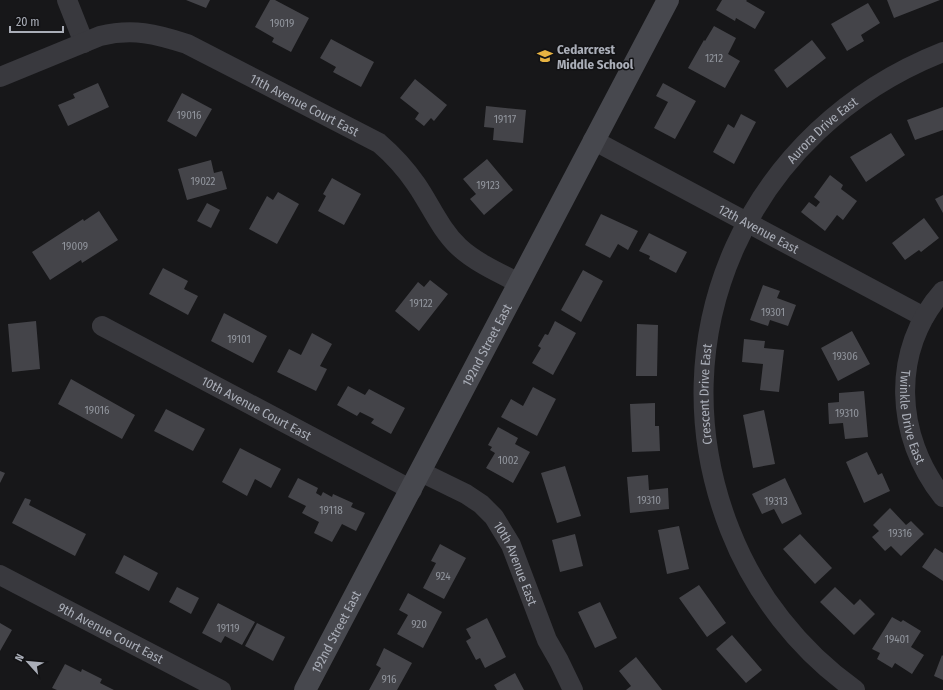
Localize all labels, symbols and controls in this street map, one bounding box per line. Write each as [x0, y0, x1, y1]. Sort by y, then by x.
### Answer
scale bar [10, 8, 63, 34]
text: 20 m [16, 15, 40, 29]
house number: 19019 [270, 17, 294, 30]
place label: Cedarcrest Middle School [557, 42, 634, 72]
school or university icon: Cedarcrest Middle School [536, 47, 554, 65]
house number: 1212 [705, 52, 723, 65]
street label: 11th Avenue Court East [247, 71, 362, 140]
street label: Aurora Drive East [784, 93, 861, 166]
house number: 19016 [177, 109, 202, 122]
house number: 19117 [494, 113, 517, 126]
house number: 19022 [191, 175, 216, 188]
house number: 19123 [476, 179, 500, 192]
street label: 12th Avenue East [716, 201, 802, 257]
house number: 19009 [62, 240, 88, 253]
house number: 19122 [409, 297, 433, 310]
street label: 192nd Street East [459, 301, 515, 389]
house number: 19301 [761, 306, 785, 319]
house number: 19101 [227, 333, 251, 346]
street label: Crescent Drive East [697, 342, 715, 446]
house number: 19306 [832, 350, 858, 363]
street label: Twinkle Drive East [897, 369, 928, 467]
street label: 10th Avenue Court East [199, 373, 315, 444]
house number: 19016 [85, 404, 110, 417]
house number: 19310 [835, 407, 859, 420]
house number: 1002 [498, 454, 518, 467]
house number: 19310 [637, 494, 661, 507]
house number: 19313 [764, 495, 788, 508]
house number: 19118 [319, 504, 343, 517]
street label: 10th Avenue East [490, 519, 540, 608]
house number: 19316 [888, 527, 912, 540]
house number: 924 [435, 570, 451, 583]
street label: 192nd Street East [308, 587, 364, 676]
street label: 9th Avenue Court East [55, 600, 167, 667]
house number: 920 [411, 618, 427, 631]
house number: 19119 [216, 622, 240, 635]
house number: 19401 [885, 633, 909, 646]
north arrow [8, 642, 48, 682]
text: N [12, 652, 27, 664]
house number: 916 [382, 673, 397, 686]

